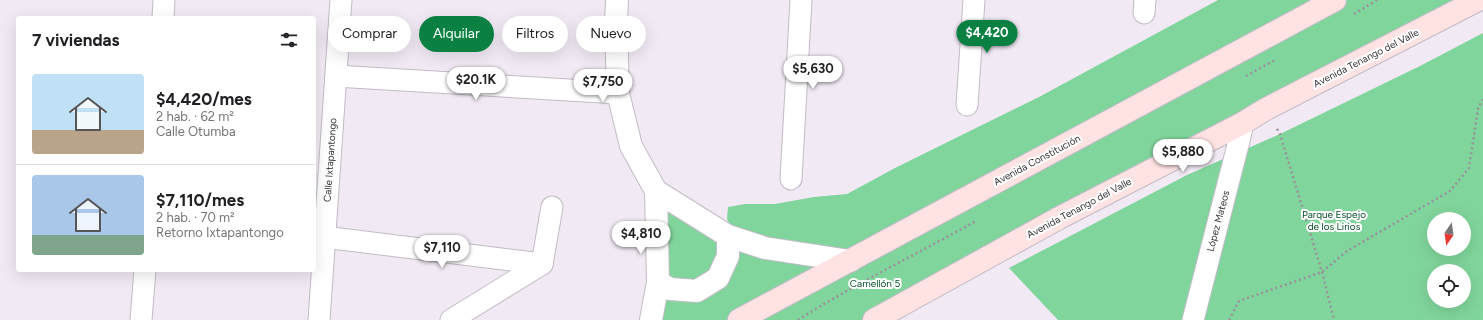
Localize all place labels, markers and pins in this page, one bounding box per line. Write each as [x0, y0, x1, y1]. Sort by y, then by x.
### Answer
pin: $4,420 [954, 20, 1020, 54]
pin: $5,630 [780, 56, 846, 90]
pin: $20.1K [443, 67, 509, 101]
pin: $7,750 [570, 69, 636, 103]
pin: $5,880 [1150, 139, 1216, 173]
pin: $4,810 [608, 221, 674, 255]
pin: $7,110 [409, 235, 475, 269]

